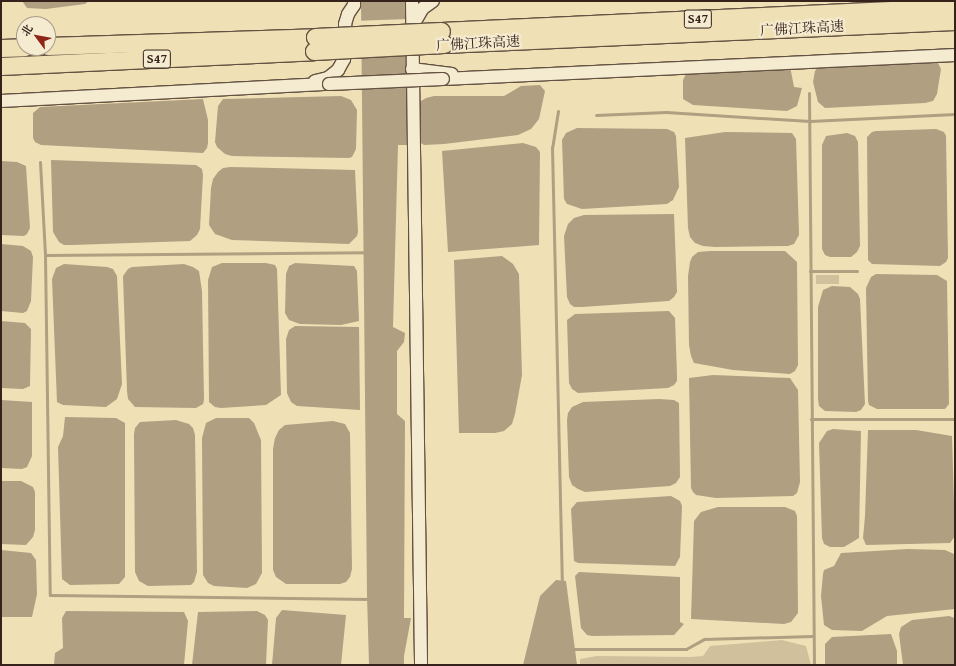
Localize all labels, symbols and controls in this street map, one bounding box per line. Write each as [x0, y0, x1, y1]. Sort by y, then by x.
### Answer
road number: S47 [683, 8, 713, 30]
north arrow [16, 16, 56, 56]
street label: 广佛江珠高速 [760, 17, 844, 39]
text: 北 [17, 21, 36, 39]
street label: 广佛江珠高速 [436, 32, 520, 54]
road number: S47 [142, 48, 172, 70]

